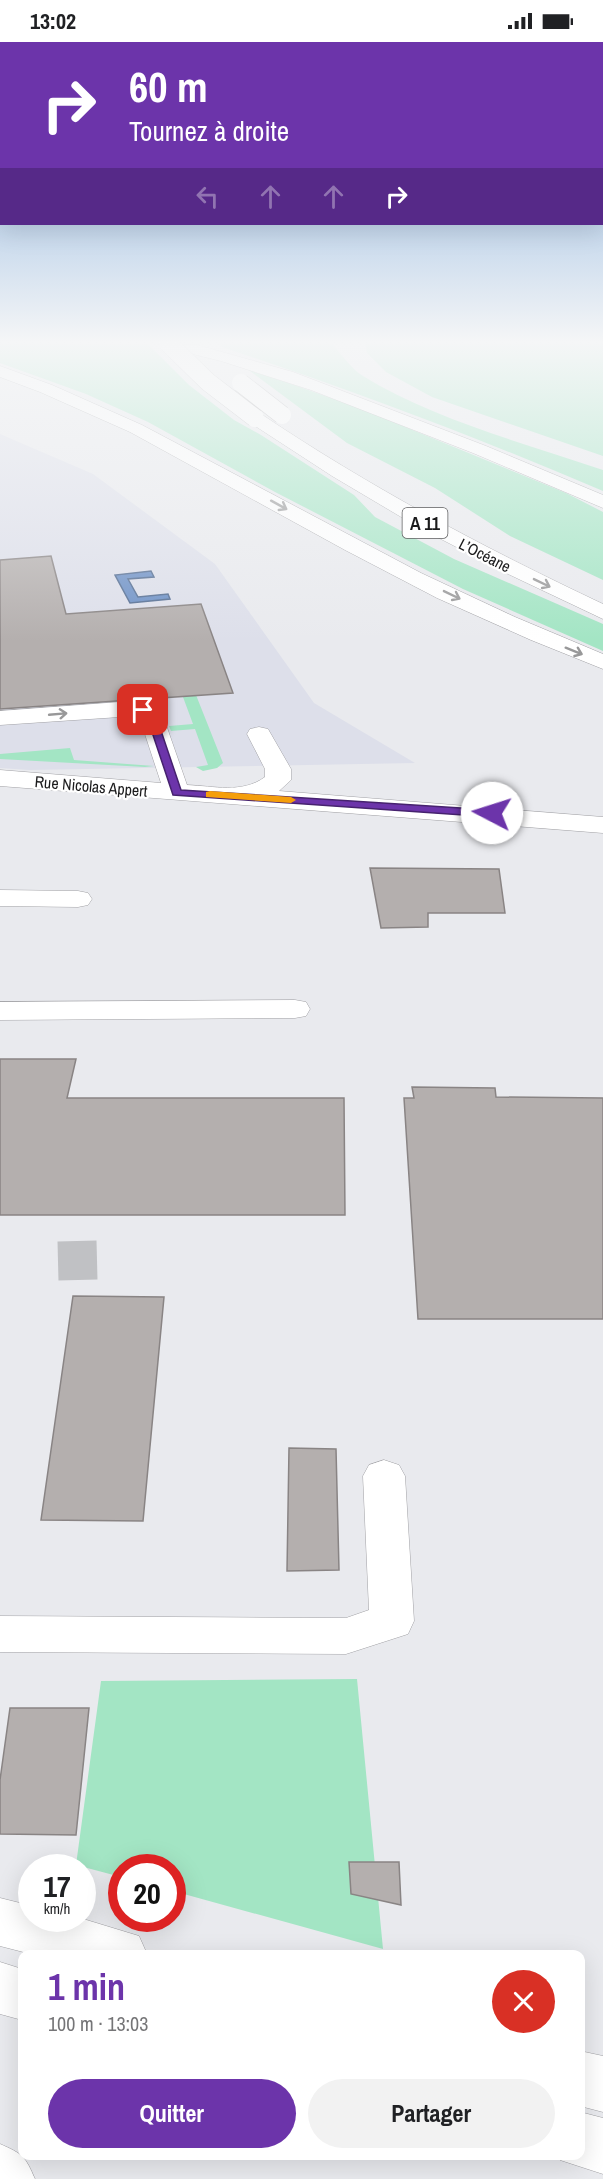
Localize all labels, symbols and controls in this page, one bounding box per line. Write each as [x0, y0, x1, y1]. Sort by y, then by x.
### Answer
text: 13:02 [30, 6, 76, 36]
text: 60 m [129, 59, 208, 115]
icon: right [30, 66, 108, 144]
text: Tournez à droite [129, 113, 289, 149]
icon: left [191, 180, 224, 213]
icon: ahead [254, 180, 287, 213]
icon: ahead [317, 180, 350, 213]
icon: right [380, 180, 413, 213]
one-way arrow [270, 500, 288, 511]
road number: A 11 [402, 508, 448, 538]
street label: L’Océane [455, 533, 515, 577]
one-way arrow [532, 578, 550, 590]
one-way arrow [443, 590, 461, 601]
one-way arrow [564, 646, 583, 657]
pin [117, 684, 168, 735]
icon: arrive [126, 693, 159, 726]
one-way arrow [48, 708, 68, 719]
street label: Rue Nicolas Appert [34, 770, 149, 802]
position arrow [460, 781, 524, 845]
speed limit sign: 20 [108, 1854, 186, 1932]
text: 17 [43, 1866, 71, 1906]
text: km/h [44, 1898, 70, 1919]
text: 1 min [48, 1963, 125, 2011]
button: close [492, 1970, 555, 2033]
text: 100 m · 13:03 [48, 2010, 148, 2037]
button: Quitter [48, 2079, 296, 2148]
button: Partager [308, 2079, 555, 2148]

